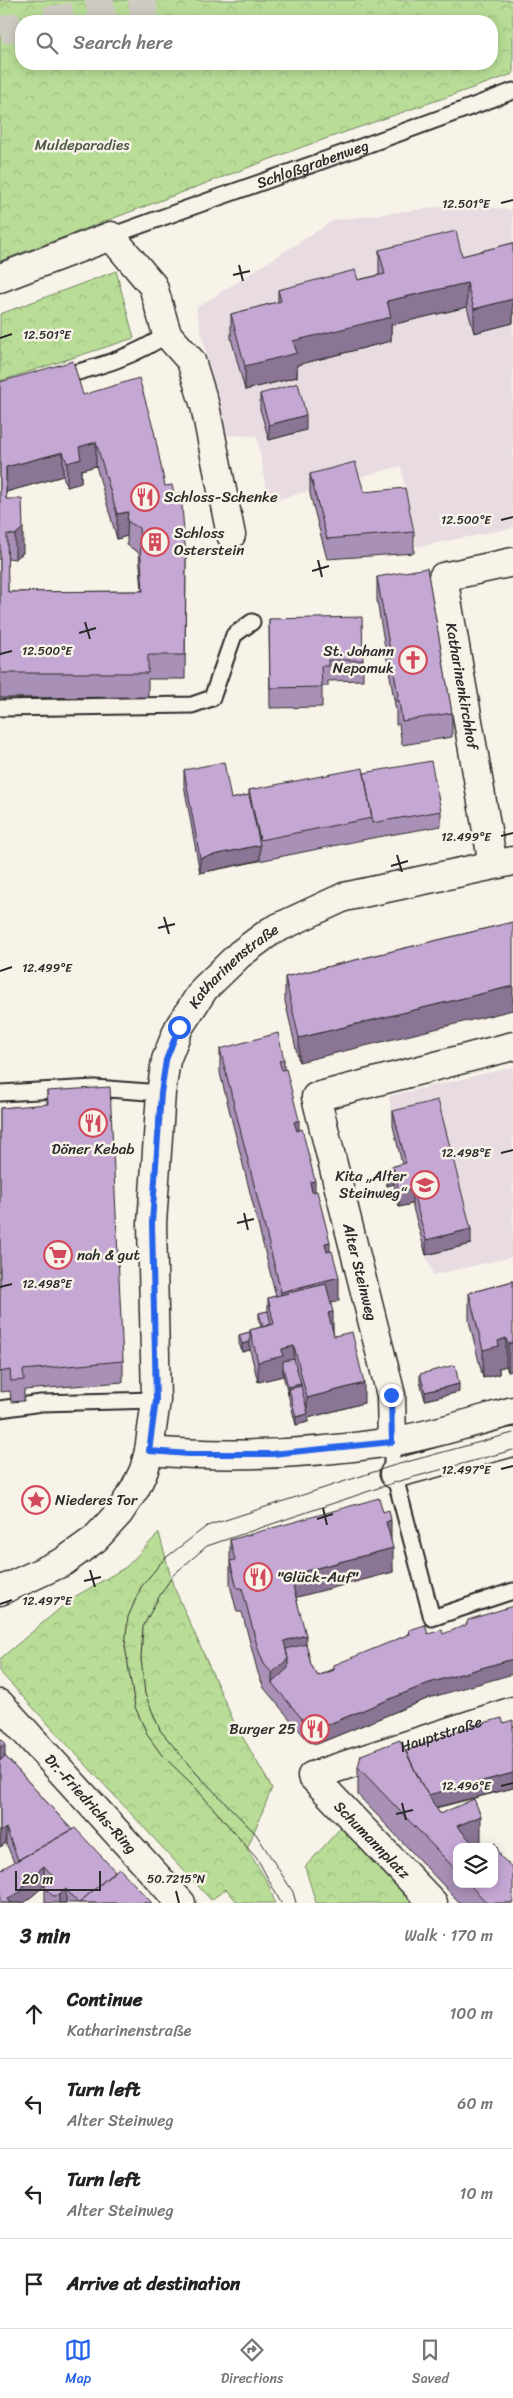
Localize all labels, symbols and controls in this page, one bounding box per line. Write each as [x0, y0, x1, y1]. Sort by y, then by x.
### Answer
search box [15, 15, 498, 70]
text: Search here [73, 26, 173, 59]
icon: search [33, 29, 61, 57]
park label: Muldeparadies [35, 132, 130, 158]
street label: Schloßgrabenweg [253, 132, 372, 196]
text: 12.501°E [442, 193, 491, 215]
text: 12.501°E [23, 324, 72, 346]
restaurant icon: Schloss-Schenke [130, 482, 160, 512]
place label: Schloss-Schenke [164, 484, 278, 510]
text: 12.500°E [441, 509, 492, 531]
place label: Schloss Osterstein [174, 520, 245, 563]
building icon: Schloss Osterstein [140, 527, 170, 557]
street label: Katharinenkirchhof [438, 621, 486, 753]
place label: St. Johann Nepomuk [323, 638, 394, 681]
text: 12.500°E [22, 640, 73, 662]
church icon: St. Johann Nepomuk [398, 645, 428, 675]
text: 12.499°E [441, 826, 492, 848]
street label: Katharinenstraße [181, 916, 283, 1014]
text: 12.499°E [22, 957, 73, 979]
route start [168, 1016, 191, 1039]
restaurant icon: Döner Kebab [78, 1108, 108, 1138]
place label: Döner Kebab [51, 1136, 135, 1162]
text: 12.498°E [441, 1142, 492, 1164]
place label: Kita „Alter Steinweg“ [335, 1163, 408, 1206]
school or university icon: Kita „Alter Steinweg“ [410, 1170, 440, 1200]
street label: Alter Steinweg [335, 1219, 385, 1324]
supermarket icon: nah & gut [43, 1240, 73, 1270]
place label: nah & gut [77, 1242, 140, 1268]
text: 12.498°E [22, 1273, 73, 1295]
route end [380, 1384, 403, 1407]
text: 12.497°E [441, 1459, 492, 1481]
place icon: Niederes Tor [21, 1485, 51, 1515]
place label: Niederes Tor [55, 1487, 138, 1513]
restaurant icon: "Glück-Auf" [243, 1562, 273, 1592]
place label: "Glück-Auf" [277, 1564, 359, 1590]
text: 12.497°E [22, 1590, 73, 1612]
street label: Hauptstraße [396, 1709, 486, 1760]
restaurant icon: Burger 25 [300, 1714, 330, 1744]
place label: Burger 25 [229, 1716, 296, 1742]
street label: Dr.-Friedrichs-Ring [38, 1748, 144, 1860]
text: 12.496°E [441, 1775, 492, 1797]
street label: Schumannplatz [327, 1794, 417, 1886]
map controls [453, 1843, 498, 1888]
button: layers [453, 1843, 498, 1888]
text: 20 m [22, 1867, 53, 1892]
scale bar [15, 1868, 101, 1891]
text: 50.7215°N [147, 1868, 206, 1890]
text: 3 min [20, 1917, 70, 1955]
text: Walk · 170 m [404, 1921, 493, 1950]
text: Continue [67, 1983, 143, 2016]
text: 100 m [449, 1999, 493, 2028]
icon: ahead [20, 2000, 48, 2028]
text: Katharinenstraße [67, 2016, 192, 2045]
text: Turn left [67, 2073, 140, 2106]
text: 60 m [457, 2089, 493, 2118]
icon: left [20, 2090, 48, 2118]
text: Alter Steinweg [67, 2106, 174, 2135]
text: Turn left [67, 2163, 140, 2196]
text: 10 m [460, 2179, 493, 2208]
icon: left [20, 2180, 48, 2208]
text: Alter Steinweg [67, 2196, 174, 2225]
text: Arrive at destination [67, 2267, 240, 2300]
icon: arrive [20, 2270, 48, 2298]
tab: Map [64, 2336, 92, 2391]
tab: Directions [221, 2336, 283, 2391]
tab: Saved [412, 2336, 449, 2391]

